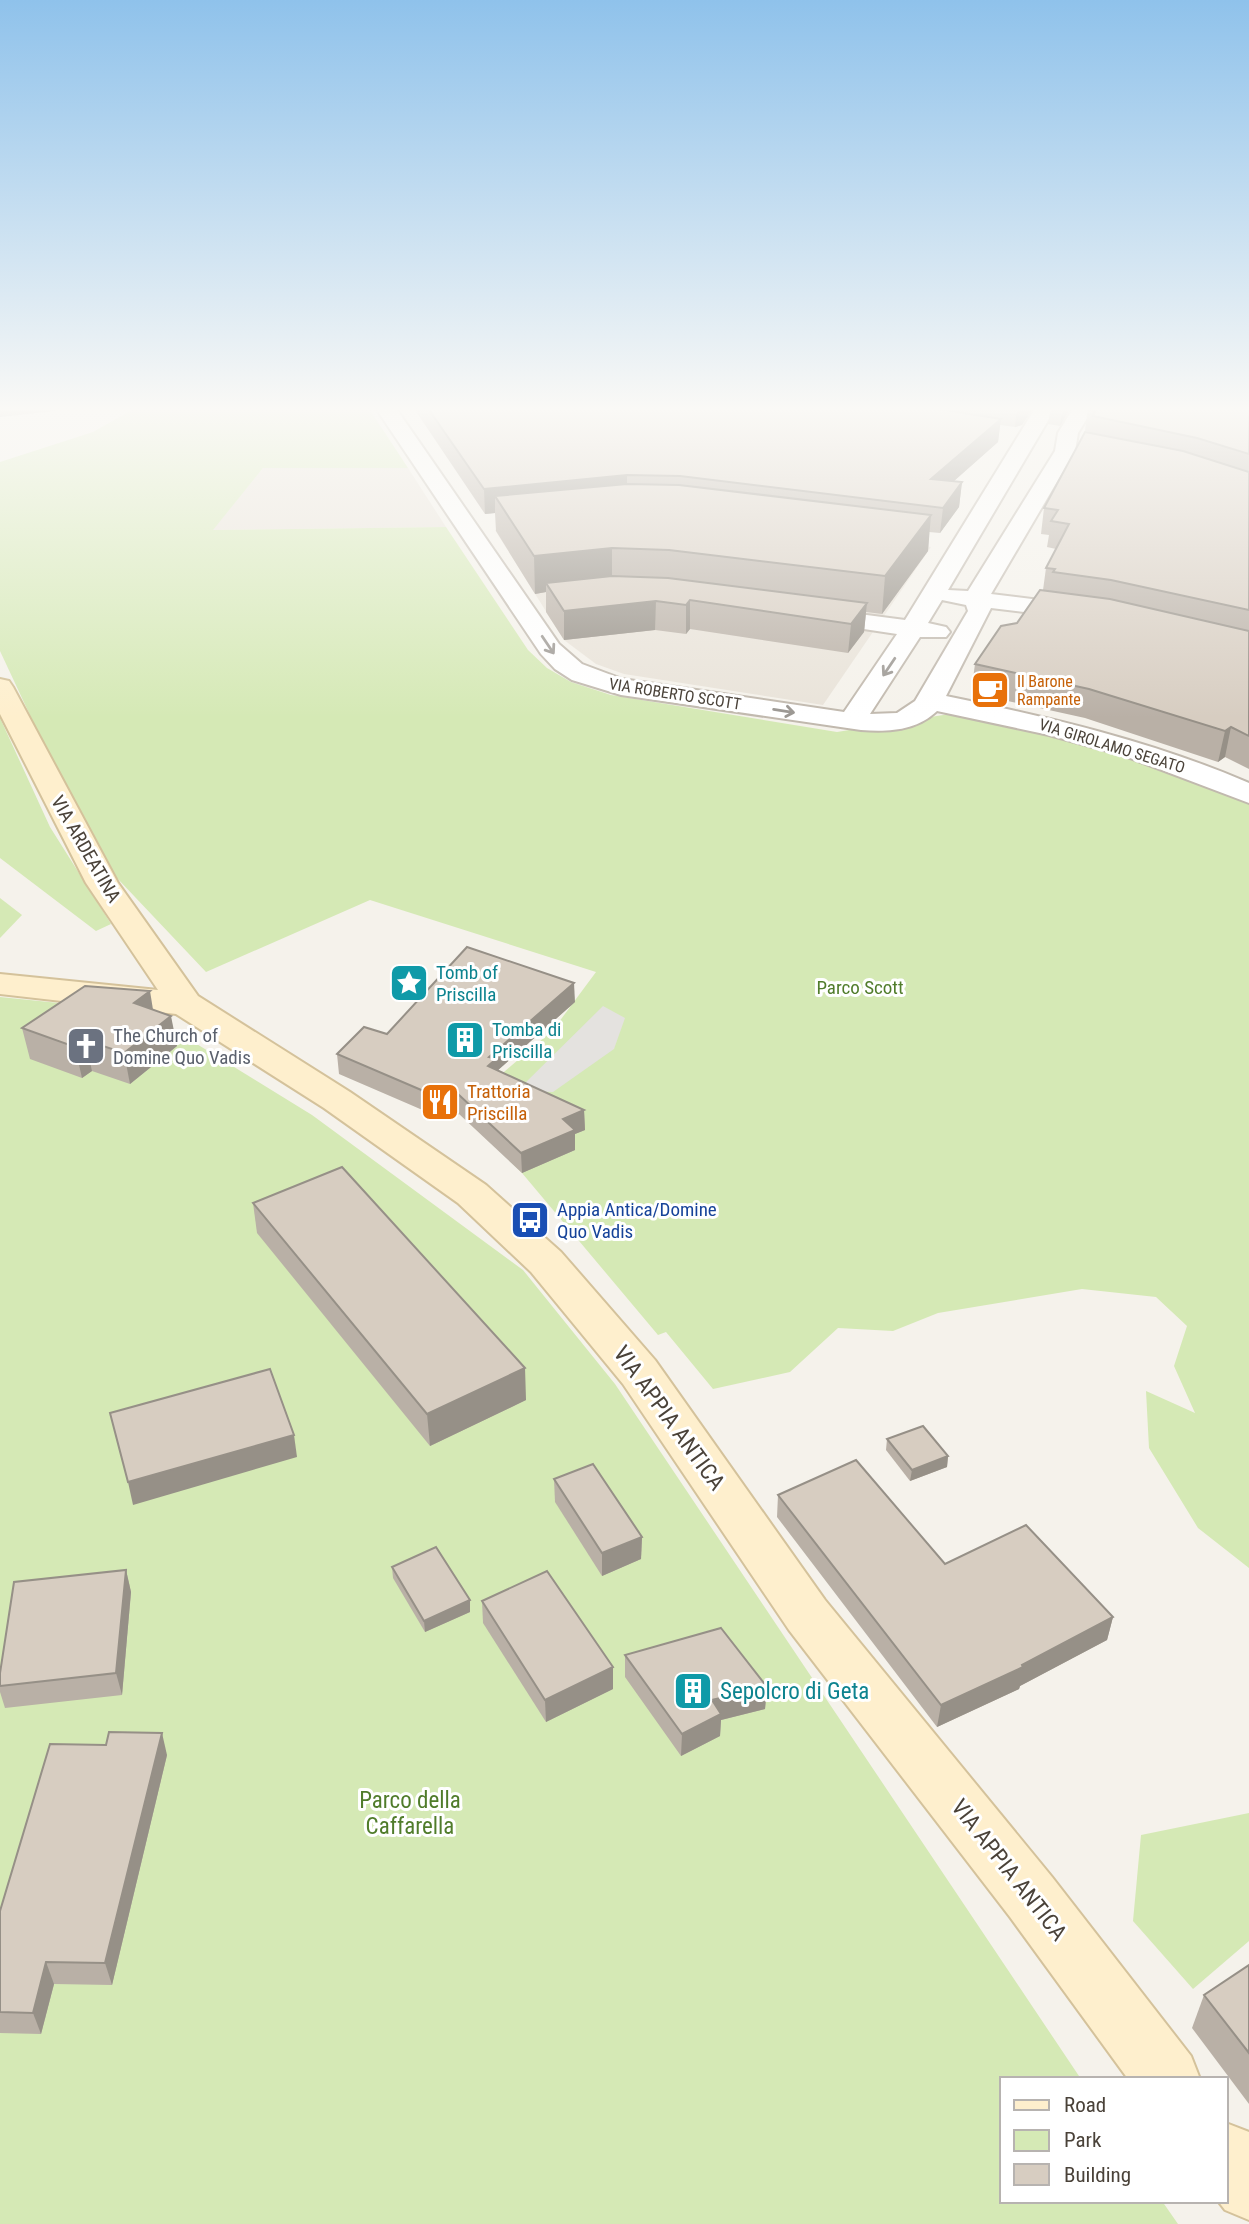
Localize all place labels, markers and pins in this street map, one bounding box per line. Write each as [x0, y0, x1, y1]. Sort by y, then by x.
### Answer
cafe icon: Il Barone Rampante [969, 669, 1011, 711]
place label: Il Barone Rampante [1017, 672, 1081, 709]
place label: Tomb of Priscilla [436, 961, 498, 1006]
place icon: Tomb of Priscilla [388, 962, 430, 1004]
place label: Tomba di Priscilla [492, 1018, 561, 1063]
building icon: Tomba di Priscilla [444, 1019, 486, 1061]
place label: The Church of Domine Quo Vadis [113, 1024, 251, 1069]
church icon: The Church of Domine Quo Vadis [65, 1025, 107, 1067]
place label: Trattoria Priscilla [467, 1080, 531, 1125]
restaurant icon: Trattoria Priscilla [419, 1081, 461, 1123]
place label: Appia Antica/Domine Quo Vadis [557, 1198, 717, 1243]
bus stop icon: Appia Antica/Domine Quo Vadis [509, 1199, 551, 1241]
building icon: Sepolcro di Geta [672, 1670, 714, 1712]
place label: Sepolcro di Geta [720, 1678, 869, 1705]

